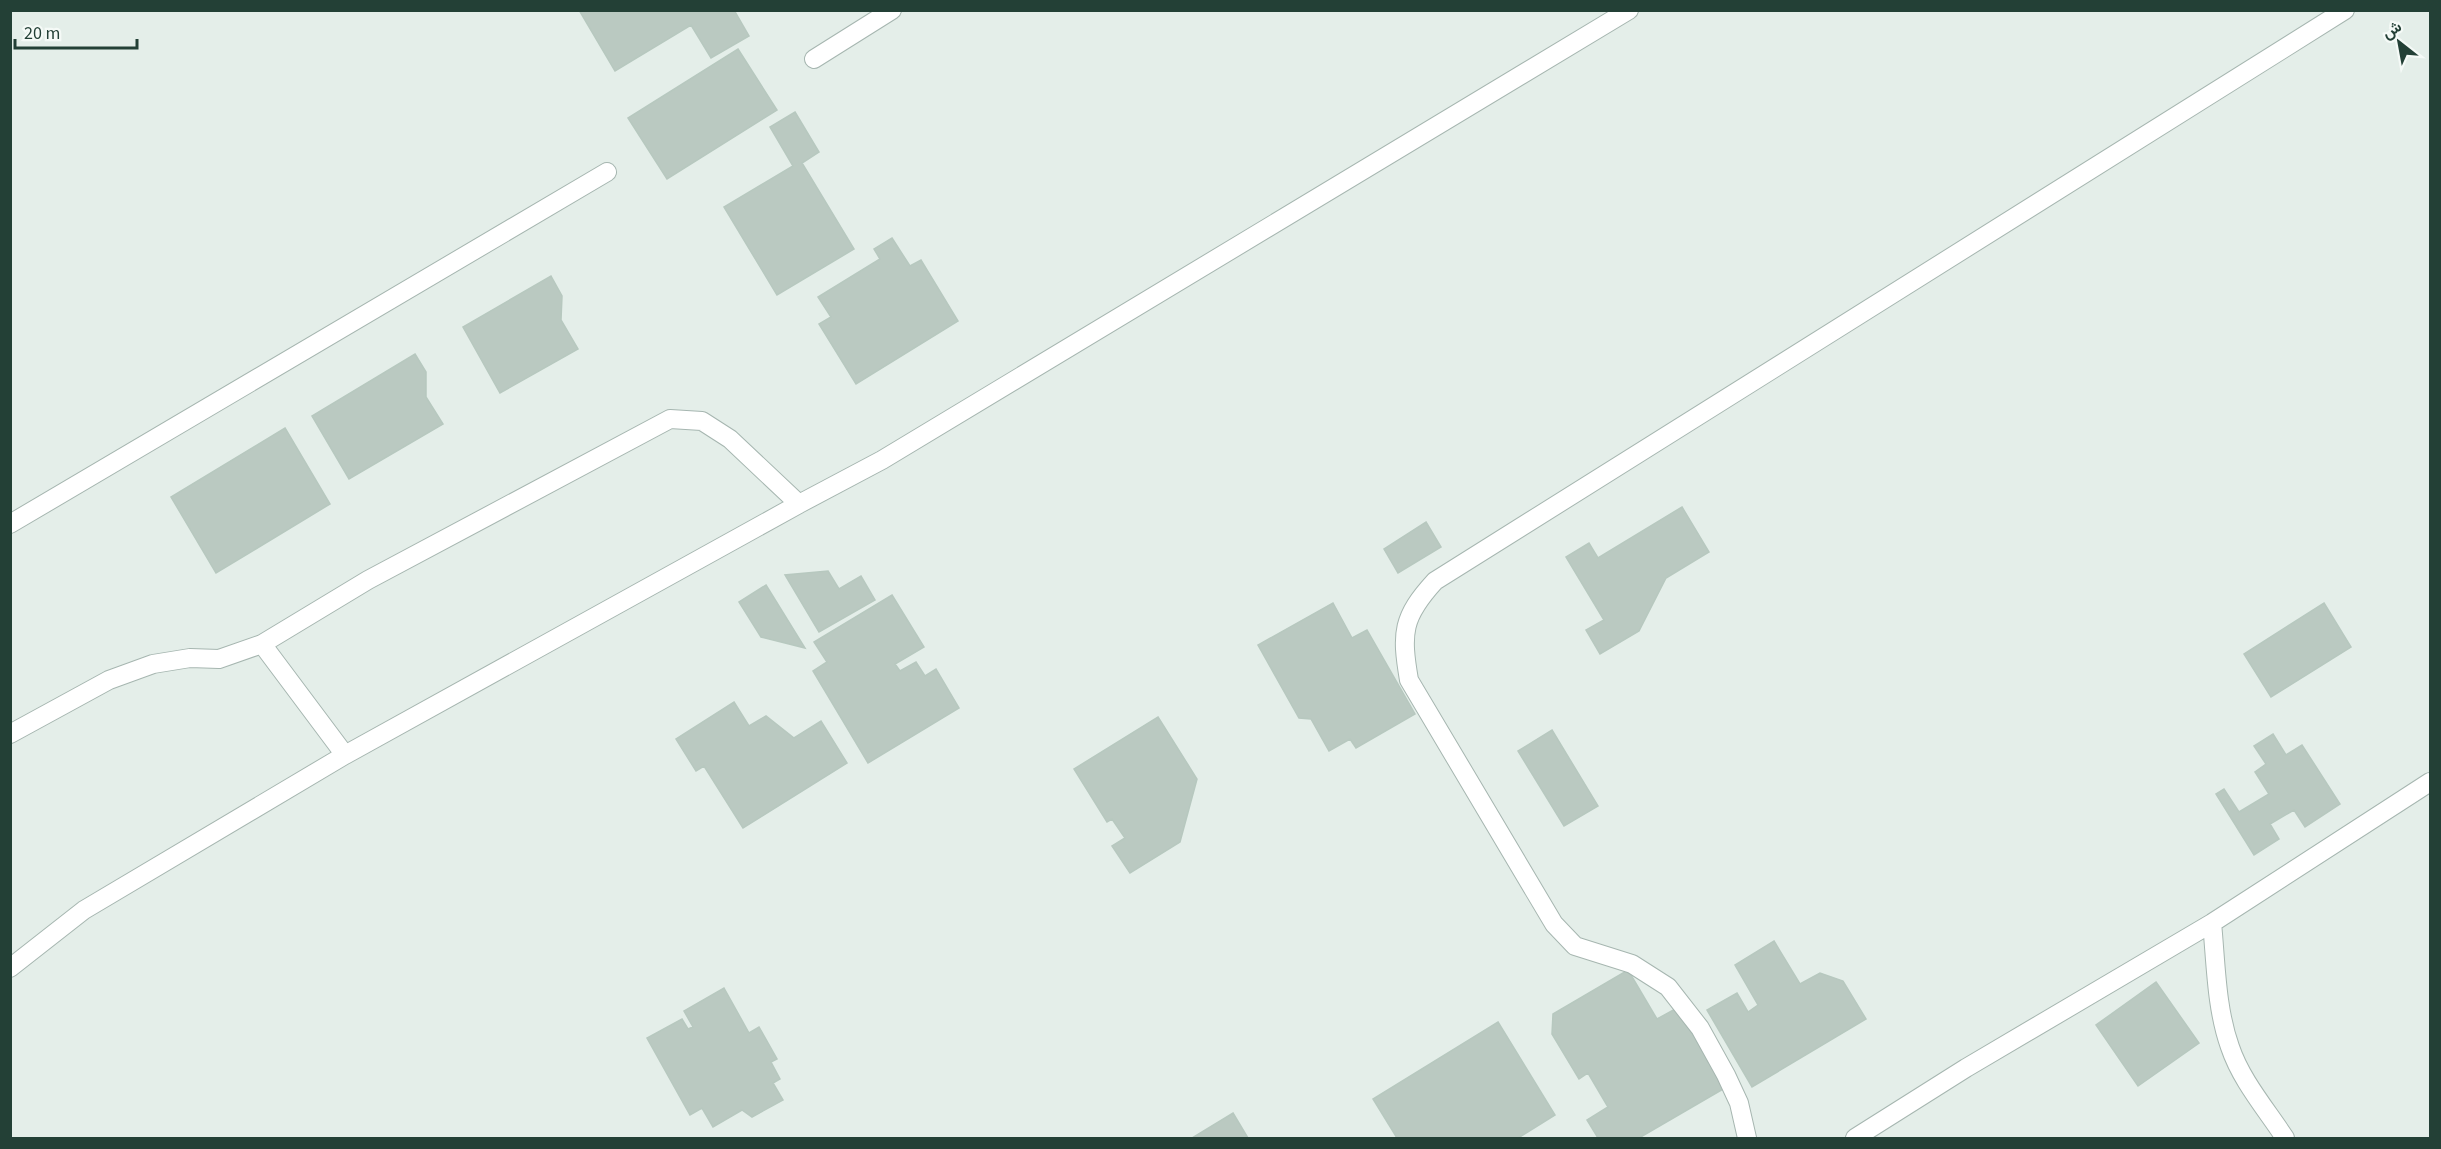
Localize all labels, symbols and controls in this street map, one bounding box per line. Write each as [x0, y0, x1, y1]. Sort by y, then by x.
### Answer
scale bar [15, 12, 136, 50]
north arrow [2369, 12, 2429, 72]
text: ش [2378, 16, 2406, 44]
text: 20 m [24, 21, 60, 46]

